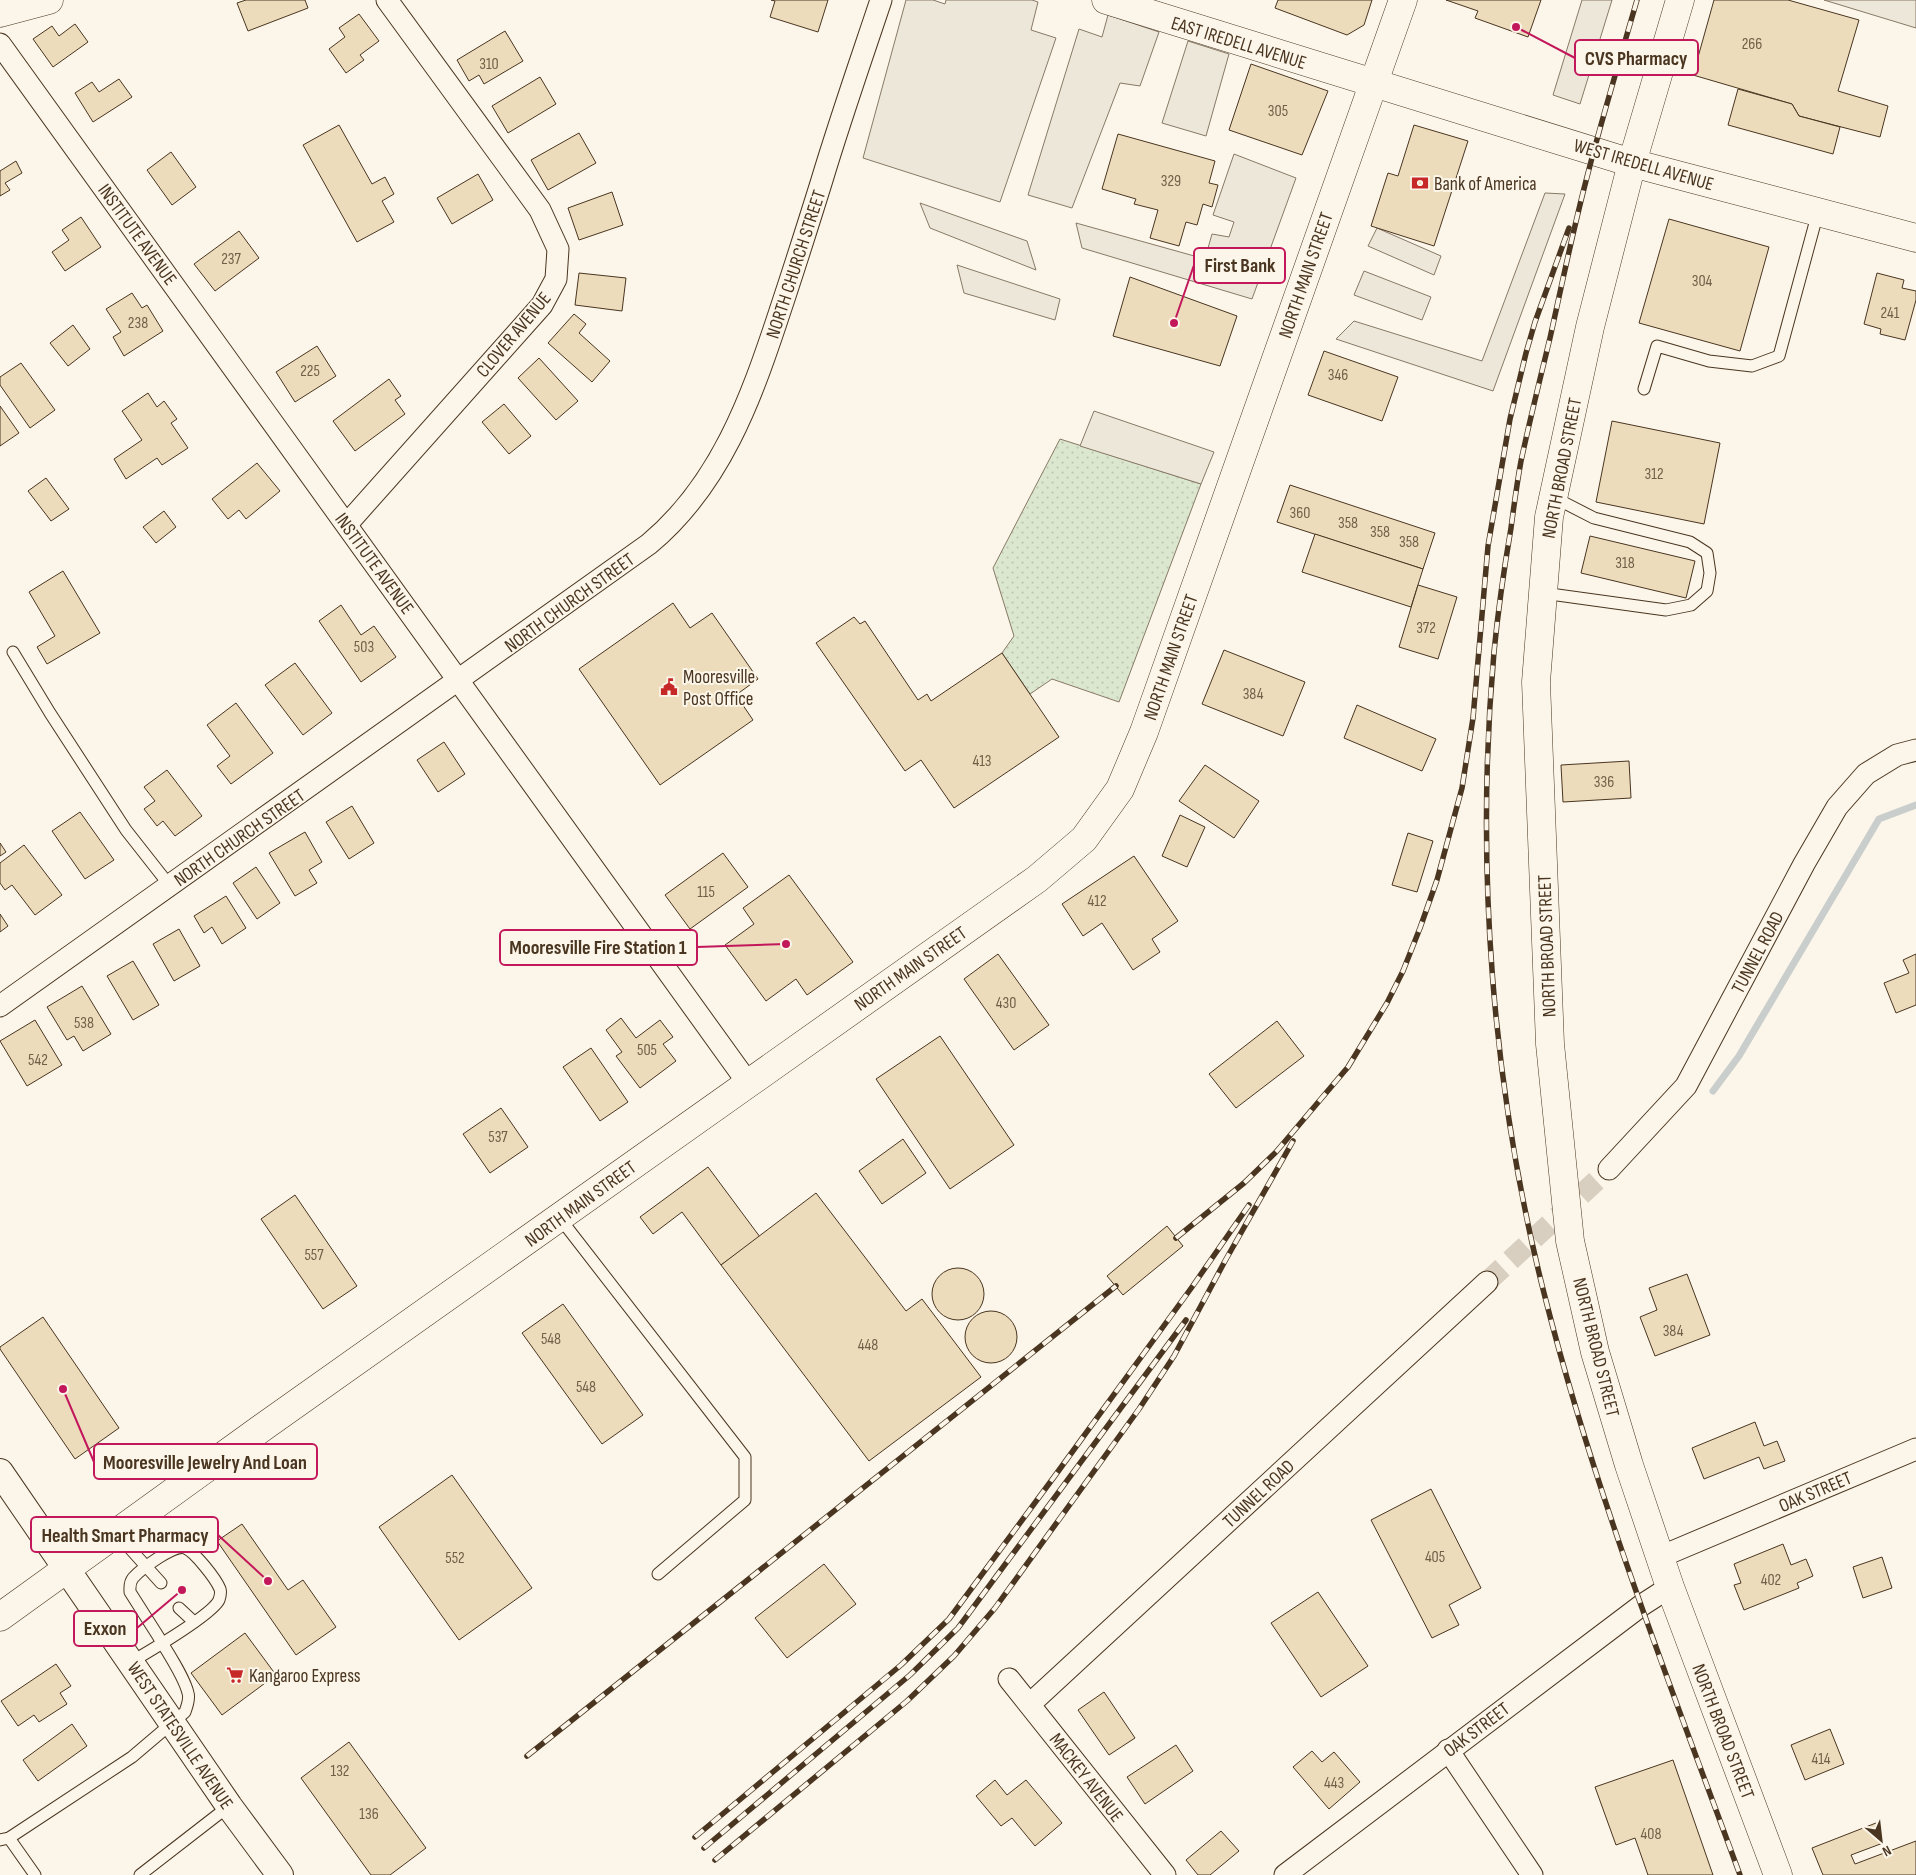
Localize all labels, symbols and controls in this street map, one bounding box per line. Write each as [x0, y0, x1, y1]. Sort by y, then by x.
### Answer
street label: EAST IREDELL AVENUE [1168, 12, 1309, 75]
house number: 266 [1742, 35, 1762, 54]
callout: CVS Pharmacy [1575, 40, 1698, 75]
text: CVS Pharmacy [1585, 47, 1688, 71]
house number: 310 [479, 55, 499, 74]
house number: 305 [1268, 102, 1288, 121]
street label: WEST IREDELL AVENUE [1571, 134, 1716, 196]
house number: 329 [1161, 172, 1181, 191]
bank icon: Bank of America [1410, 173, 1430, 193]
place label: Bank of America [1434, 173, 1537, 196]
street label: INSTITUTE AVENUE [92, 180, 181, 290]
street label: NORTH CHURCH STREET [762, 187, 831, 342]
street label: NORTH MAIN STREET [1274, 209, 1339, 342]
callout: First Bank [1194, 248, 1285, 283]
house number: 237 [221, 250, 241, 269]
text: First Bank [1205, 254, 1276, 278]
house number: 304 [1692, 272, 1713, 291]
street label: CLOVER AVENUE [472, 288, 556, 382]
house number: 241 [1881, 304, 1900, 323]
house number: 238 [128, 314, 148, 333]
house number: 225 [300, 362, 320, 381]
house number: 346 [1328, 366, 1348, 385]
street label: NORTH BROAD STREET [1538, 396, 1587, 541]
house number: 312 [1644, 465, 1664, 484]
house number: 360 [1290, 504, 1310, 523]
street label: INSTITUTE AVENUE [329, 509, 418, 619]
house number: 358 [1338, 514, 1358, 533]
house number: 358 [1370, 523, 1390, 542]
house number: 358 [1399, 533, 1419, 552]
street label: NORTH CHURCH STREET [501, 548, 639, 658]
house number: 318 [1615, 554, 1635, 573]
street label: NORTH MAIN STREET [1139, 591, 1204, 724]
house number: 372 [1416, 619, 1436, 638]
house number: 503 [354, 638, 374, 657]
place label: Mooresville Post Office [683, 666, 755, 711]
public building icon: Mooresville Post Office [659, 677, 679, 697]
house number: 384 [1243, 685, 1264, 704]
house number: 413 [972, 752, 992, 771]
house number: 336 [1594, 773, 1614, 792]
street label: NORTH CHURCH STREET [170, 784, 310, 892]
street label: NORTH BROAD STREET [1534, 874, 1561, 1018]
house number: 115 [697, 883, 715, 902]
house number: 412 [1087, 892, 1107, 911]
street label: TUNNEL ROAD [1727, 908, 1790, 998]
street label: NORTH MAIN STREET [850, 922, 972, 1016]
callout: Mooresville Fire Station 1 [500, 930, 697, 965]
text: Mooresville Fire Station 1 [509, 936, 687, 960]
house number: 430 [996, 994, 1016, 1013]
house number: 538 [74, 1014, 94, 1033]
house number: 505 [637, 1041, 657, 1060]
house number: 542 [28, 1051, 48, 1070]
house number: 537 [488, 1128, 508, 1147]
street label: NORTH MAIN STREET [521, 1156, 641, 1252]
house number: 557 [304, 1246, 324, 1265]
street label: NORTH BROAD STREET [1567, 1275, 1624, 1420]
house number: 384 [1663, 1322, 1684, 1341]
house number: 548 [541, 1330, 561, 1349]
house number: 448 [858, 1336, 878, 1355]
house number: 548 [576, 1378, 596, 1397]
callout: Mooresville Jewelry And Loan [94, 1444, 317, 1479]
text: Mooresville Jewelry And Loan [103, 1451, 307, 1475]
street label: TUNNEL ROAD [1218, 1455, 1300, 1533]
street label: OAK STREET [1776, 1467, 1856, 1518]
callout: Health Smart Pharmacy [31, 1517, 218, 1552]
text: Health Smart Pharmacy [41, 1524, 209, 1548]
house number: 405 [1425, 1548, 1445, 1567]
house number: 552 [445, 1549, 465, 1568]
house number: 402 [1761, 1571, 1781, 1590]
callout: Exxon [74, 1611, 137, 1646]
text: Exxon [84, 1617, 126, 1641]
street label: WEST STATESVILLE AVENUE [122, 1658, 238, 1814]
street label: NORTH BROAD STREET [1686, 1661, 1759, 1803]
supermarket icon: Kangaroo Express [225, 1665, 245, 1685]
place label: Kangaroo Express [249, 1665, 361, 1688]
street label: OAK STREET [1439, 1698, 1515, 1763]
street label: MACKEY AVENUE [1044, 1729, 1128, 1827]
house number: 414 [1811, 1750, 1831, 1769]
house number: 132 [331, 1762, 349, 1781]
house number: 443 [1324, 1774, 1344, 1793]
house number: 136 [359, 1805, 379, 1824]
north arrow [1856, 1815, 1906, 1865]
house number: 408 [1641, 1825, 1661, 1844]
text: N [1880, 1842, 1894, 1860]

